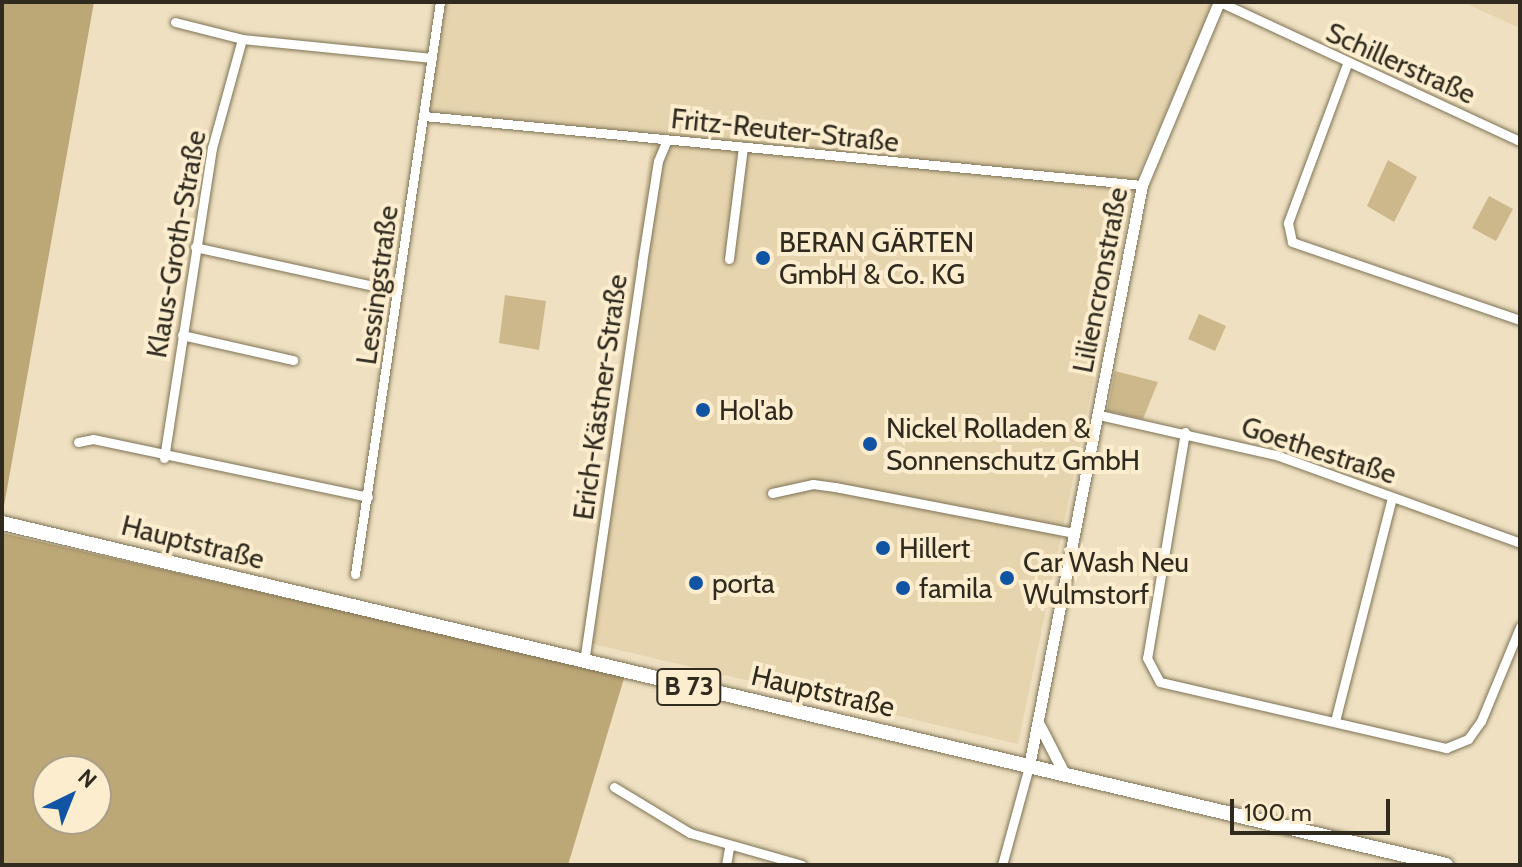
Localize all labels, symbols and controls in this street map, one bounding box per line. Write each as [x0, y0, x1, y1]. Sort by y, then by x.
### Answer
street label: Schillerstraße [1321, 15, 1481, 111]
street label: Fritz-Reuter-Straße [669, 101, 901, 159]
street label: Klaus-Groth-Straße [139, 128, 213, 360]
street label: Liliencronstraße [1066, 184, 1134, 376]
street label: Lessingstraße [349, 203, 405, 367]
place label: BERAN GÄRTEN GmbH & Co. KG [779, 225, 974, 291]
marker: BERAN GÄRTEN GmbH & Co. KG [754, 249, 772, 267]
street label: Erich-Kästner-Straße [566, 272, 634, 522]
place label: Hol'ab [719, 393, 794, 427]
marker: Hol'ab [694, 401, 712, 419]
street label: Goethestraße [1237, 409, 1401, 491]
place label: Nickel Rolladen & Sonnenschutz GmbH [886, 411, 1140, 477]
marker: Nickel Rolladen & Sonnenschutz GmbH [861, 435, 879, 453]
street label: Hauptstraße [118, 508, 268, 576]
place label: Hillert [899, 531, 970, 565]
marker: Hillert [874, 539, 892, 557]
place label: Car Wash Neu Wulmstorf [1023, 545, 1189, 611]
place label: porta [712, 566, 775, 600]
marker: Car Wash Neu Wulmstorf [998, 569, 1016, 587]
place label: famila [919, 571, 992, 605]
marker: porta [687, 574, 705, 592]
marker: famila [894, 579, 912, 597]
street label: Hauptstraße [748, 658, 898, 724]
road number: B 73 [655, 665, 723, 709]
north arrow [32, 755, 112, 835]
text: N [72, 763, 102, 794]
scale bar [1234, 783, 1394, 833]
text: 100 m [1244, 798, 1312, 827]

